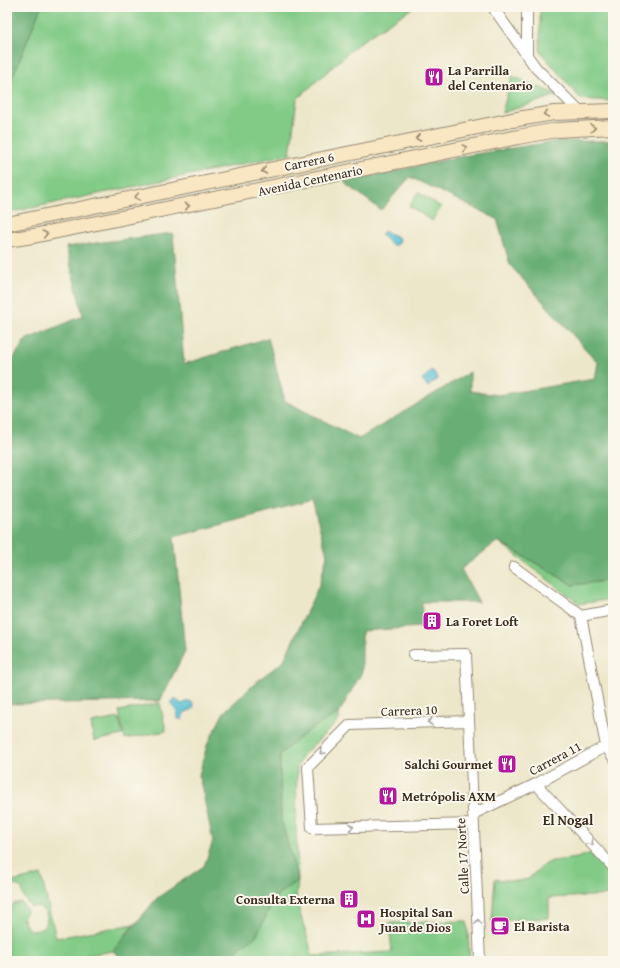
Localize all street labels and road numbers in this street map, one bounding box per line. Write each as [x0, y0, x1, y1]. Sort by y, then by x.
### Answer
street label: Carrera 6 [283, 147, 336, 176]
street label: Avenida Centenario [256, 160, 365, 201]
street label: Carrera 10 [380, 700, 438, 721]
street label: Carrera 11 [526, 737, 585, 780]
street label: Calle 17 Norte [451, 818, 474, 894]

